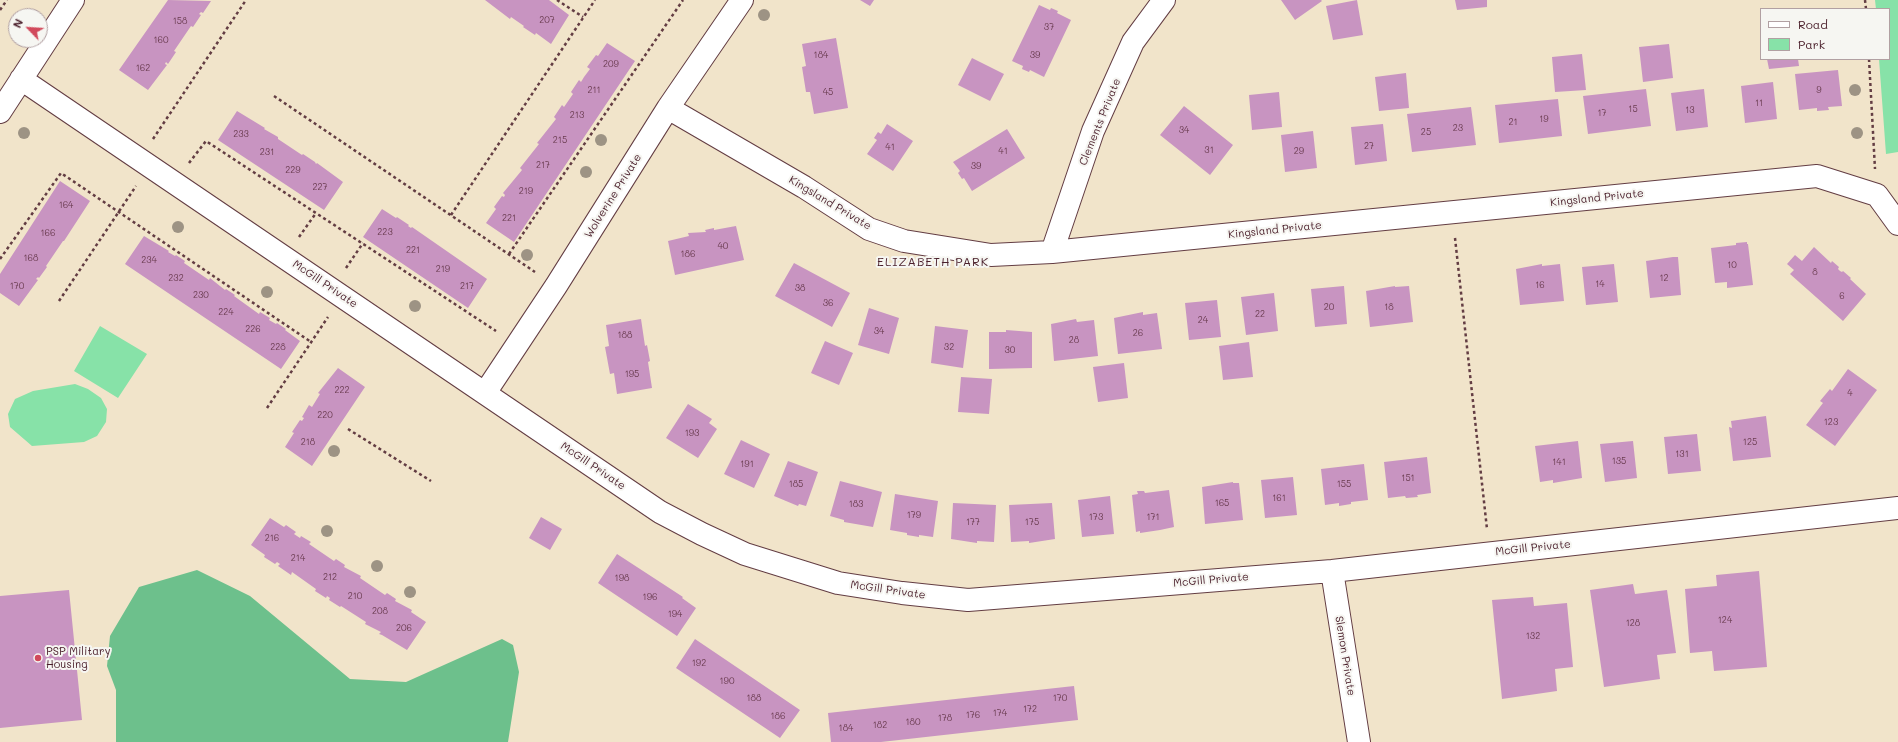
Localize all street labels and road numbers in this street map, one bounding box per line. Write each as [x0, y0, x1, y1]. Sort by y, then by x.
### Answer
street label: Clements Private [1077, 77, 1123, 167]
street label: Wolverine Private [582, 151, 644, 241]
street label: Kingsland Private [786, 173, 874, 233]
street label: Kingsland Private [1550, 187, 1644, 209]
street label: Kingsland Private [1228, 219, 1322, 241]
street label: McGill Private [290, 257, 360, 311]
street label: McGill Private [558, 439, 628, 493]
street label: McGill Private [1495, 537, 1571, 559]
street label: McGill Private [1173, 570, 1249, 590]
street label: McGill Private [850, 578, 926, 602]
street label: Slemon Private [1332, 615, 1358, 697]

